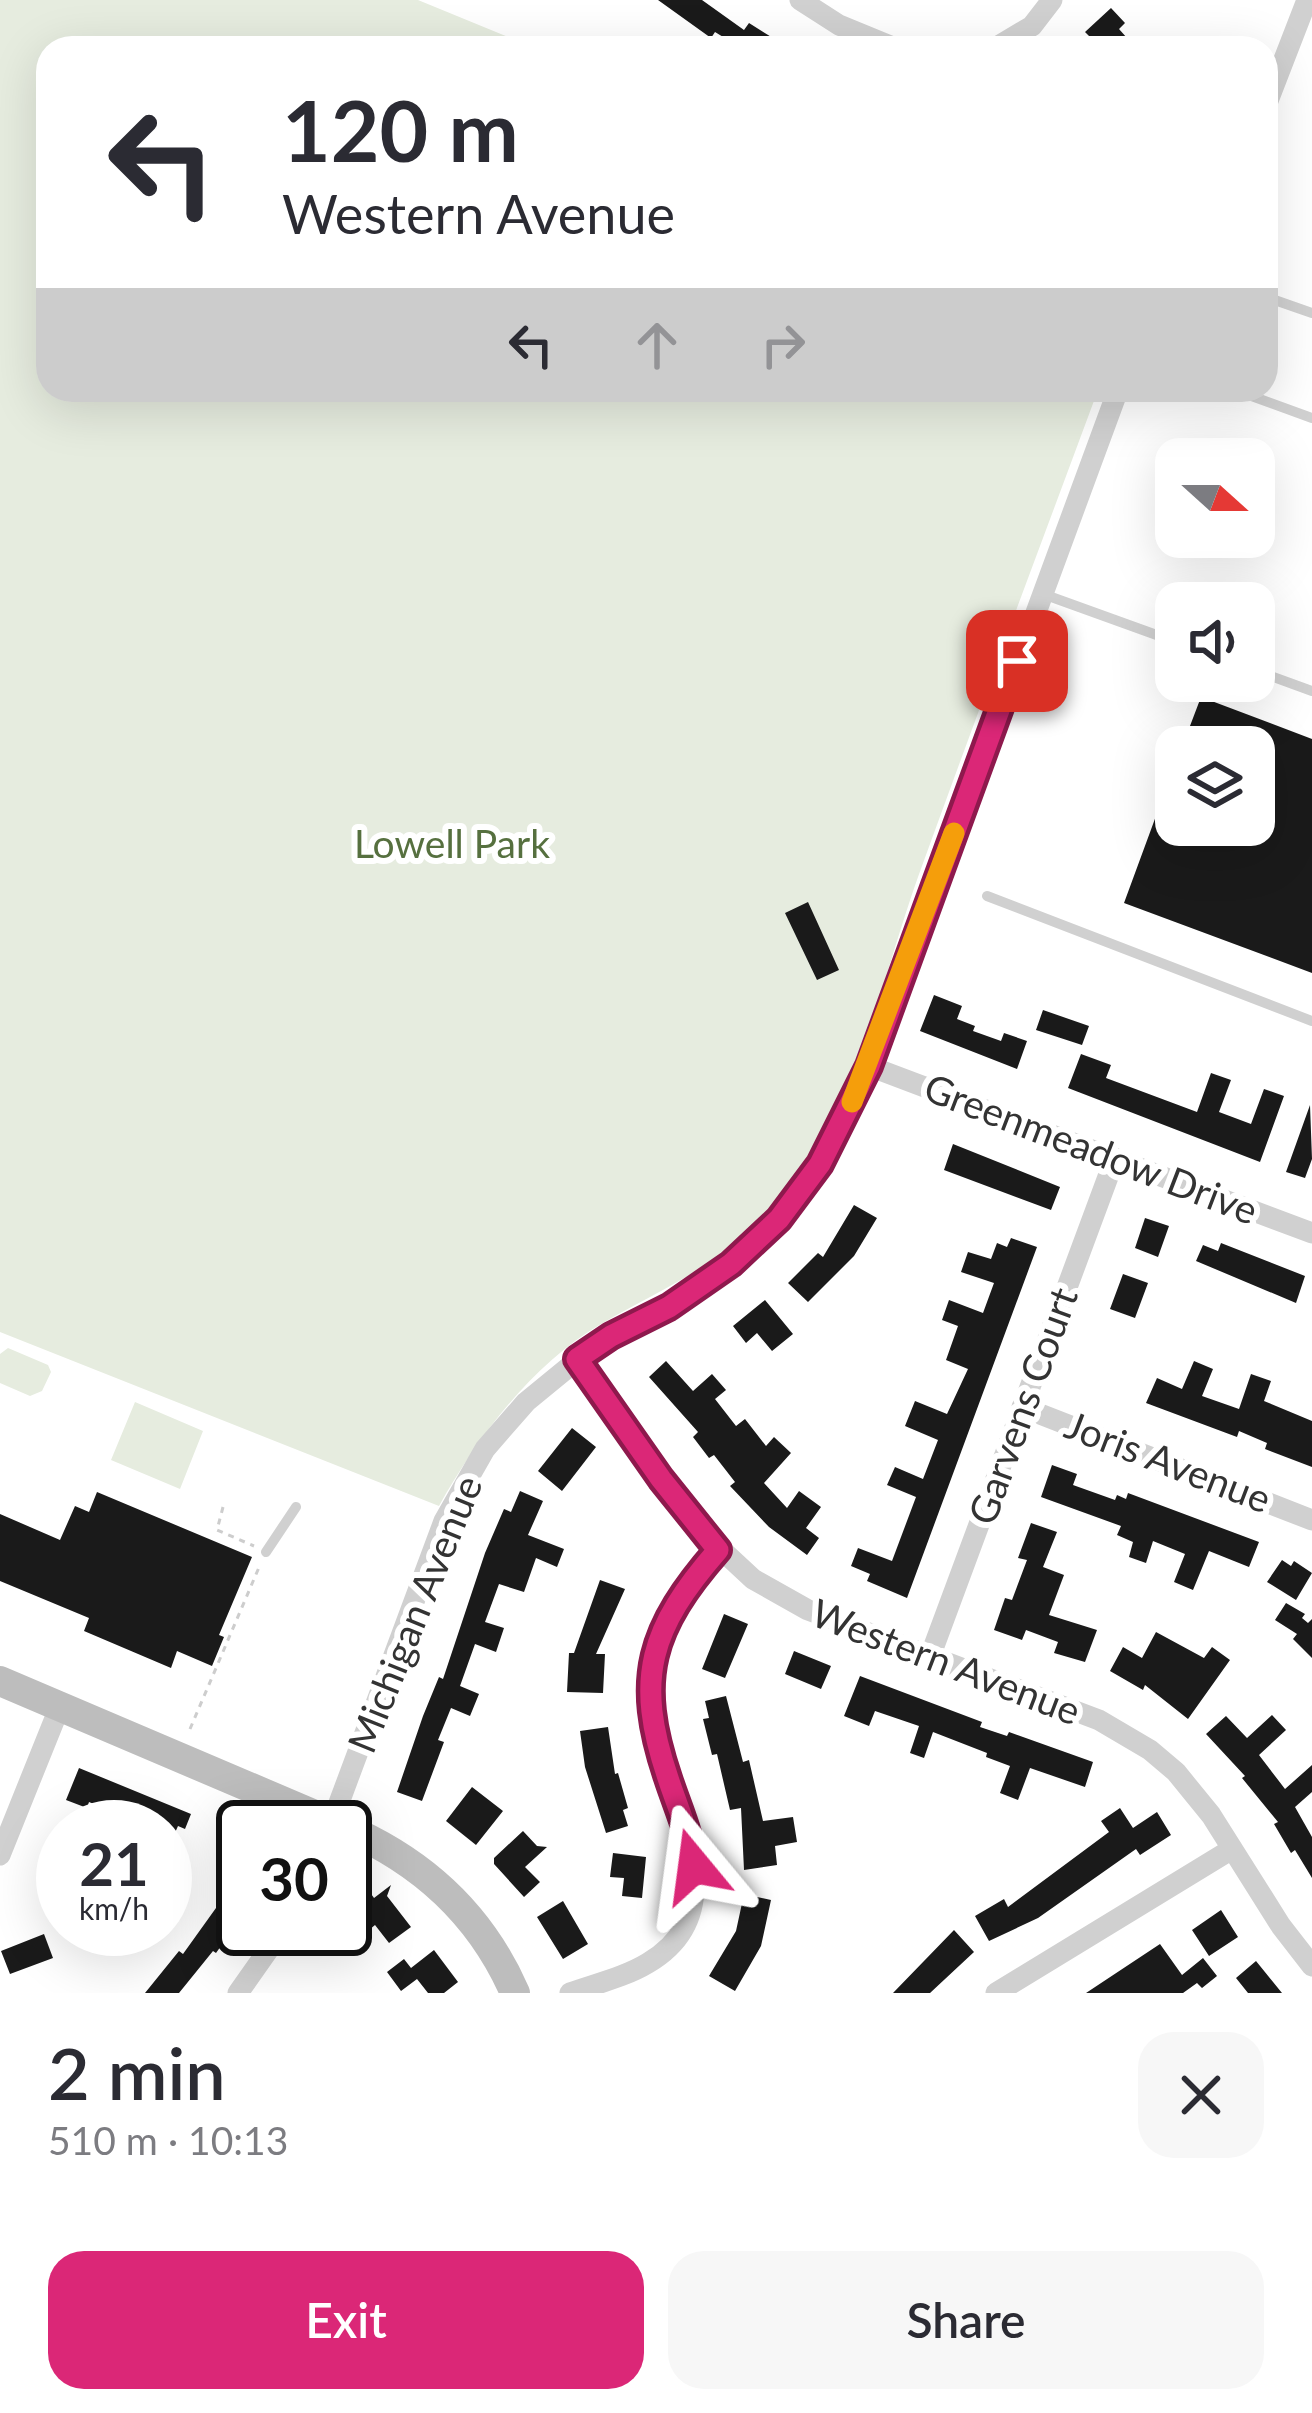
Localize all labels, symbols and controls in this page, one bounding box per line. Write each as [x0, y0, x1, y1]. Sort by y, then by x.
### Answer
text: 120 m [282, 79, 519, 180]
icon: left [84, 84, 240, 240]
text: Western Avenue [282, 181, 675, 246]
icon: left [498, 312, 564, 378]
icon: ahead [624, 312, 690, 378]
icon: right [750, 312, 816, 378]
north arrow [1155, 438, 1275, 558]
map controls [1155, 438, 1275, 846]
button: sound [1155, 582, 1275, 702]
pin [966, 610, 1068, 712]
icon: arrive [984, 628, 1050, 694]
button: layers [1155, 726, 1275, 846]
park label: Lowell Park [354, 820, 550, 866]
street label: Greenmeadow Drive [918, 1063, 1264, 1233]
street label: Garvens Court [958, 1281, 1086, 1530]
street label: Joris Avenue [1059, 1401, 1277, 1521]
street label: Michigan Avenue [338, 1469, 491, 1759]
street label: Western Avenue [806, 1589, 1087, 1733]
speed limit sign: 30 [216, 1800, 372, 1956]
position arrow [631, 1803, 757, 1929]
text: 21 [79, 1827, 149, 1899]
text: km/h [79, 1890, 149, 1926]
text: 2 min [48, 2029, 226, 2115]
button: close [1138, 2032, 1264, 2158]
text: 510 m · 10:13 [48, 2117, 288, 2163]
button: Exit [48, 2251, 644, 2389]
button: Share [668, 2251, 1264, 2389]

